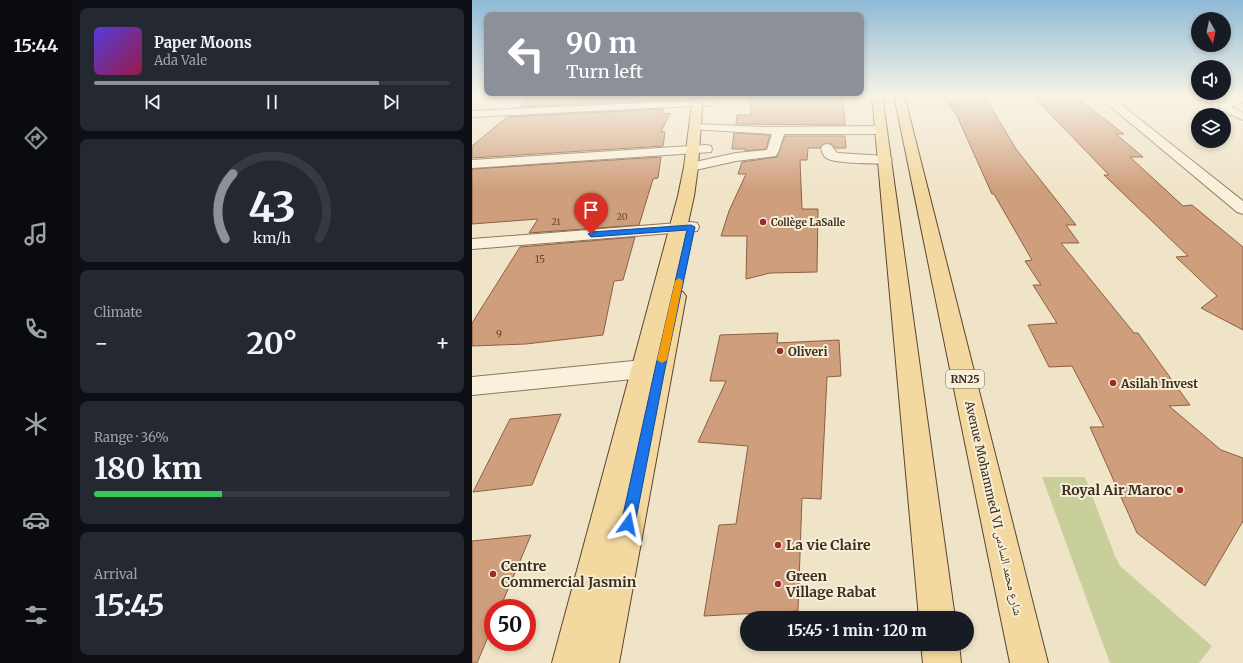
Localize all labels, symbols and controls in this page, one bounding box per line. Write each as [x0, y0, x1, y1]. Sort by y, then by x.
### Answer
north arrow [1191, 12, 1231, 52]
map controls [1191, 12, 1231, 148]
text: 90 m [566, 25, 637, 61]
icon: left [500, 28, 552, 80]
text: Paper Moons [154, 33, 252, 52]
text: 15:44 [14, 34, 58, 57]
text: Ada Vale [154, 52, 207, 69]
text: Turn left [566, 60, 643, 83]
button: sound [1191, 60, 1231, 100]
icon: previous [142, 91, 164, 113]
icon: pause [261, 91, 283, 113]
icon: next [380, 91, 402, 113]
button: layers [1191, 108, 1231, 148]
icon: directions [22, 124, 50, 152]
text: 43 [248, 180, 296, 232]
pin [574, 193, 608, 234]
icon: arrive [580, 199, 602, 221]
house number: 20 [617, 211, 628, 222]
house number: 21 [551, 216, 561, 227]
place label: Collège LaSalle [771, 216, 846, 229]
marker: Collège LaSalle [758, 217, 768, 227]
icon: music [22, 220, 50, 248]
text: km/h [253, 228, 291, 246]
house number: 15 [535, 253, 545, 266]
text: Climate [94, 304, 142, 321]
icon: phone [22, 315, 50, 343]
text: 20° [247, 324, 297, 362]
house number: 9 [496, 328, 502, 341]
text: − [94, 329, 109, 357]
text: + [435, 329, 450, 357]
place label: Oliveri [788, 344, 828, 359]
marker: Oliveri [775, 346, 785, 356]
road number: RN25 [946, 370, 984, 388]
place label: Asilah Invest [1120, 376, 1198, 391]
marker: Asilah Invest [1108, 378, 1118, 388]
street label: Avenue Mohammed VI شارع محمد السادس [961, 398, 1026, 617]
icon: climate [22, 410, 50, 438]
text: Range · 36% [94, 429, 169, 446]
text: 180 km [94, 449, 202, 487]
place label: Royal Air Maroc [1061, 481, 1172, 499]
marker: Royal Air Maroc [1175, 485, 1185, 495]
position arrow [607, 503, 649, 545]
icon: car [22, 506, 50, 534]
place label: La vie Claire [786, 536, 871, 554]
marker: La vie Claire [773, 540, 783, 550]
place label: Centre Commercial Jasmin [501, 557, 637, 591]
text: Arrival [94, 566, 137, 583]
place label: Green Village Rabat [785, 567, 877, 601]
marker: Centre Commercial Jasmin [488, 569, 498, 579]
marker: Green Village Rabat [773, 579, 783, 589]
text: 15:45 [94, 586, 165, 624]
speed limit sign: 50 [484, 599, 536, 651]
icon: filters [22, 601, 50, 629]
text: 15:45 · 1 min · 120 m [787, 621, 927, 640]

